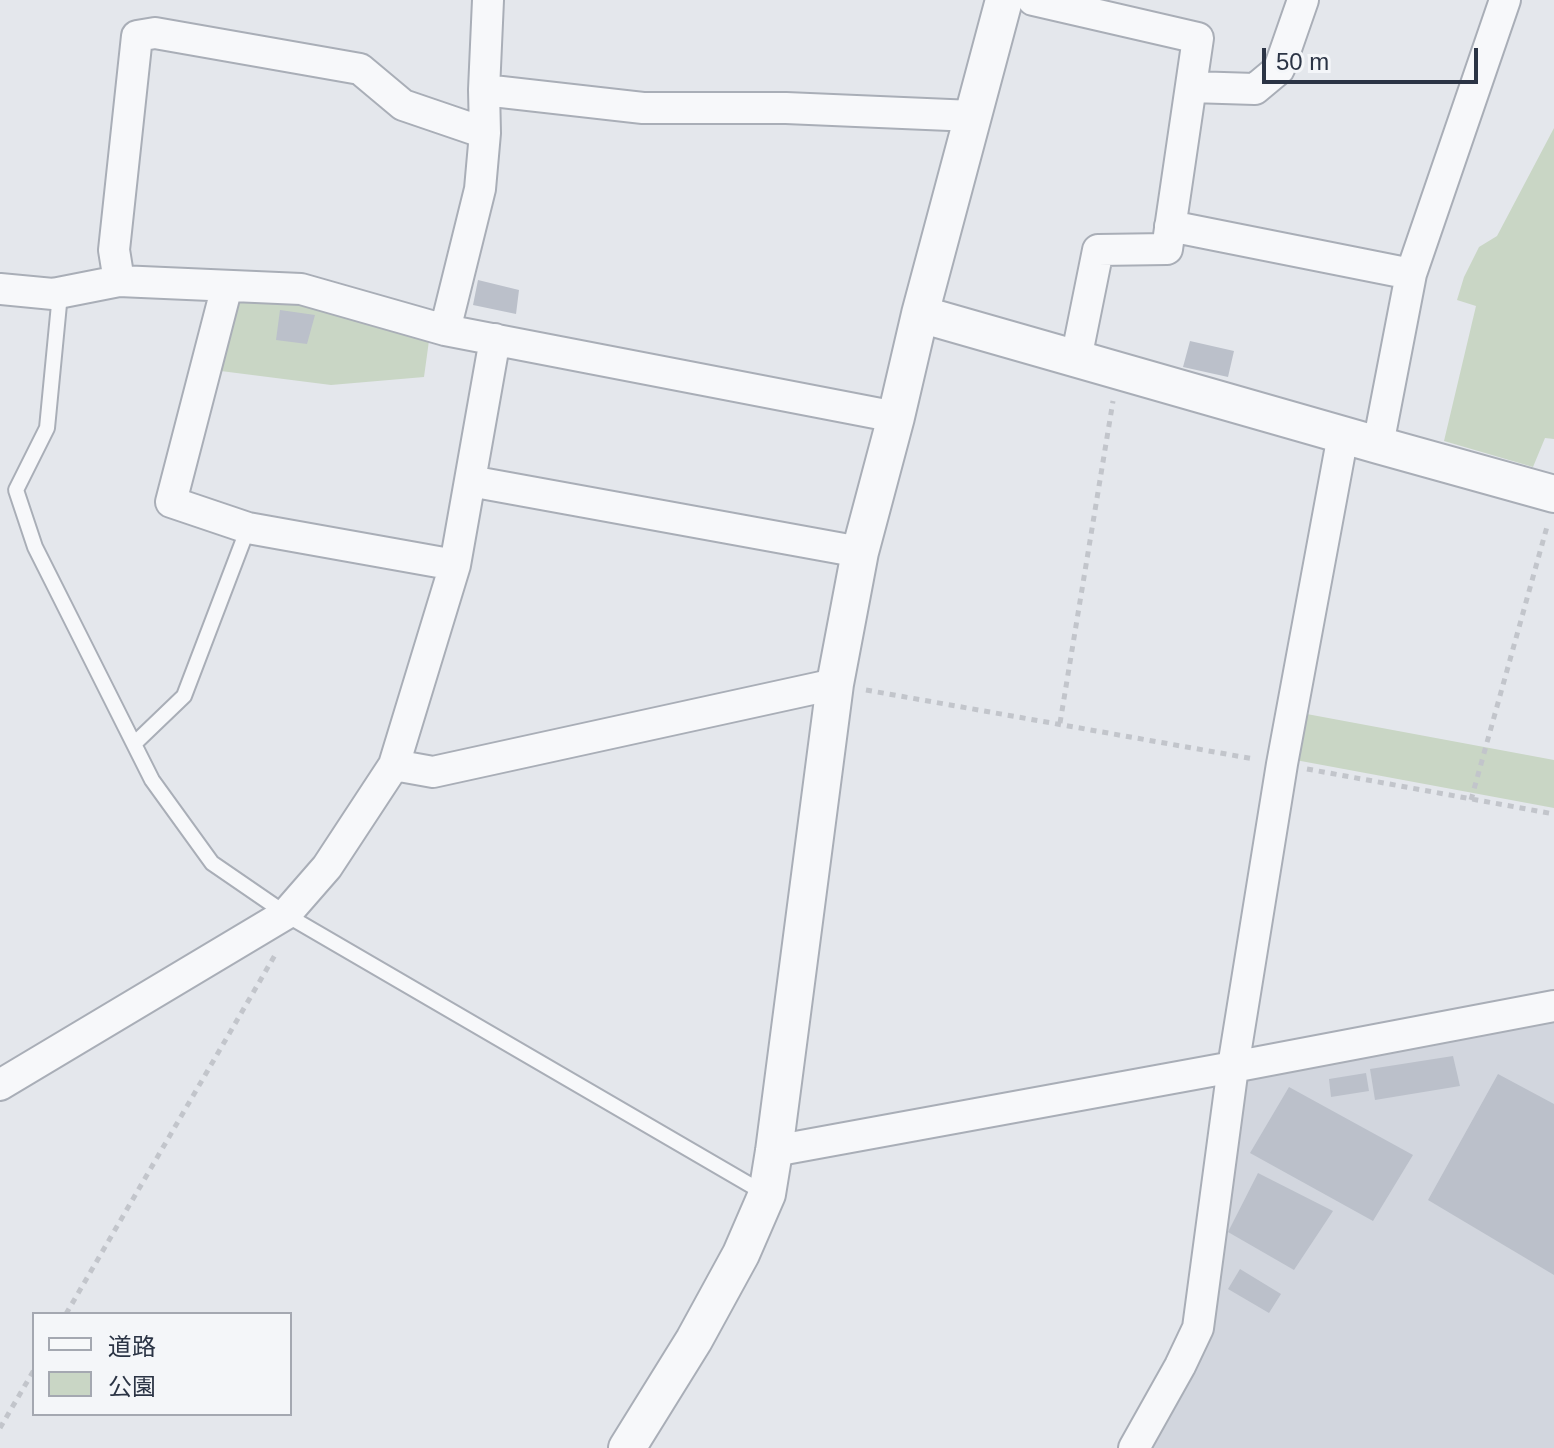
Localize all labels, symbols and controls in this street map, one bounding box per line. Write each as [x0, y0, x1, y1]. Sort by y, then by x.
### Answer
scale bar [1266, 32, 1482, 82]
text: 50 m [1276, 48, 1329, 75]
legend [32, 1312, 292, 1416]
text: 道路 [108, 1333, 156, 1360]
text: 公園 [108, 1373, 156, 1400]

